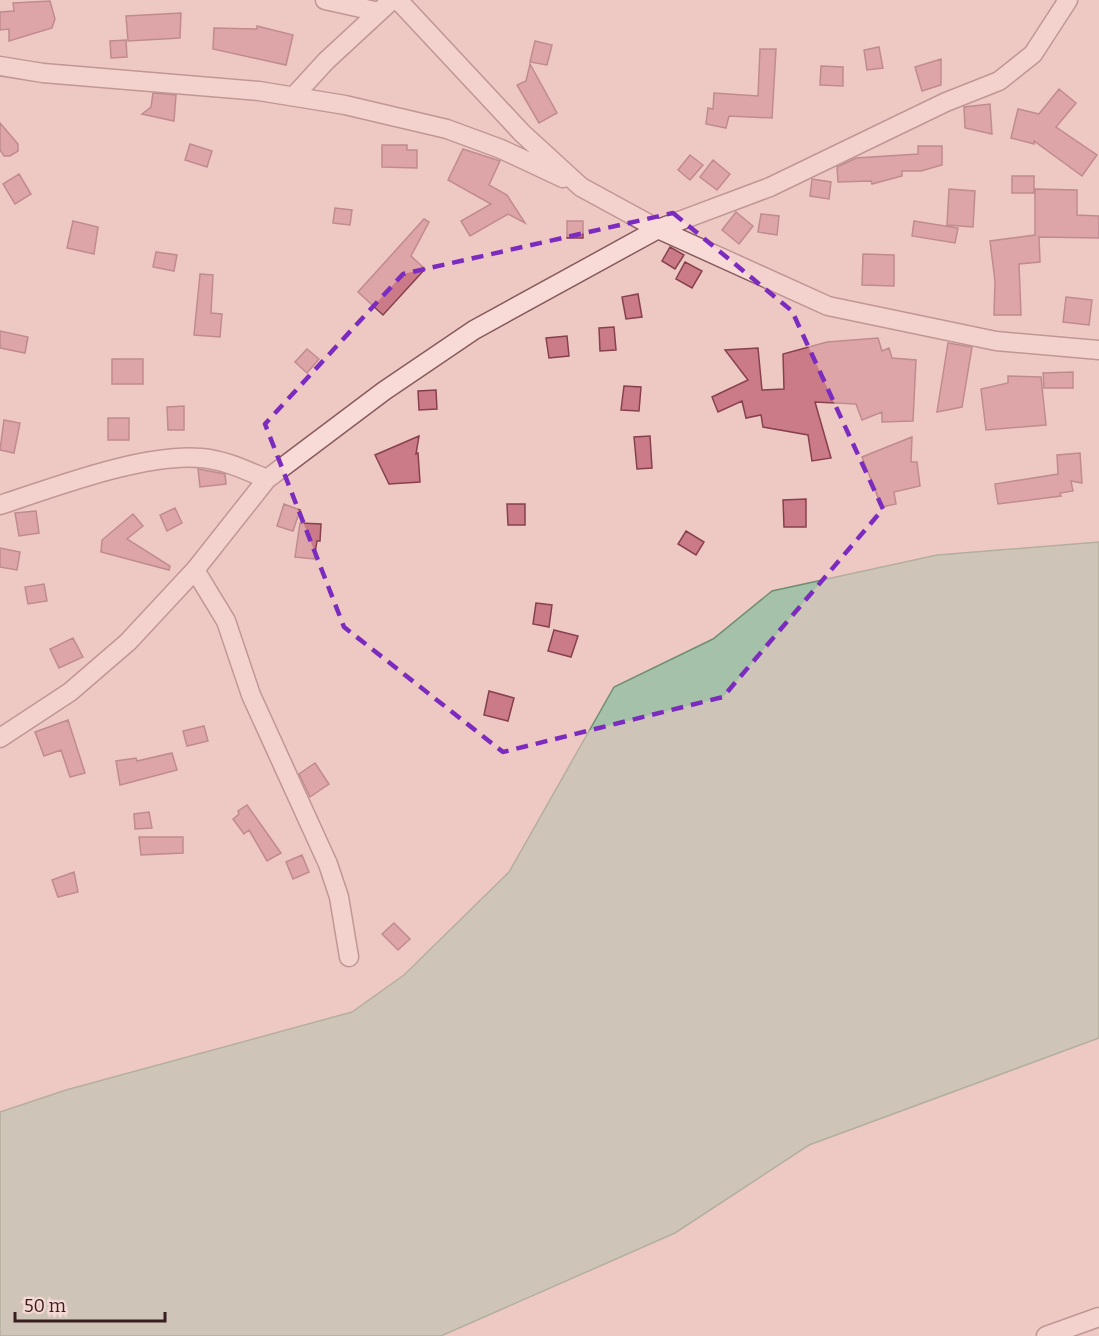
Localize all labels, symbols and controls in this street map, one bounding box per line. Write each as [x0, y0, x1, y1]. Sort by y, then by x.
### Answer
scale bar [15, 1285, 165, 1323]
text: 50 m [24, 1295, 66, 1317]

